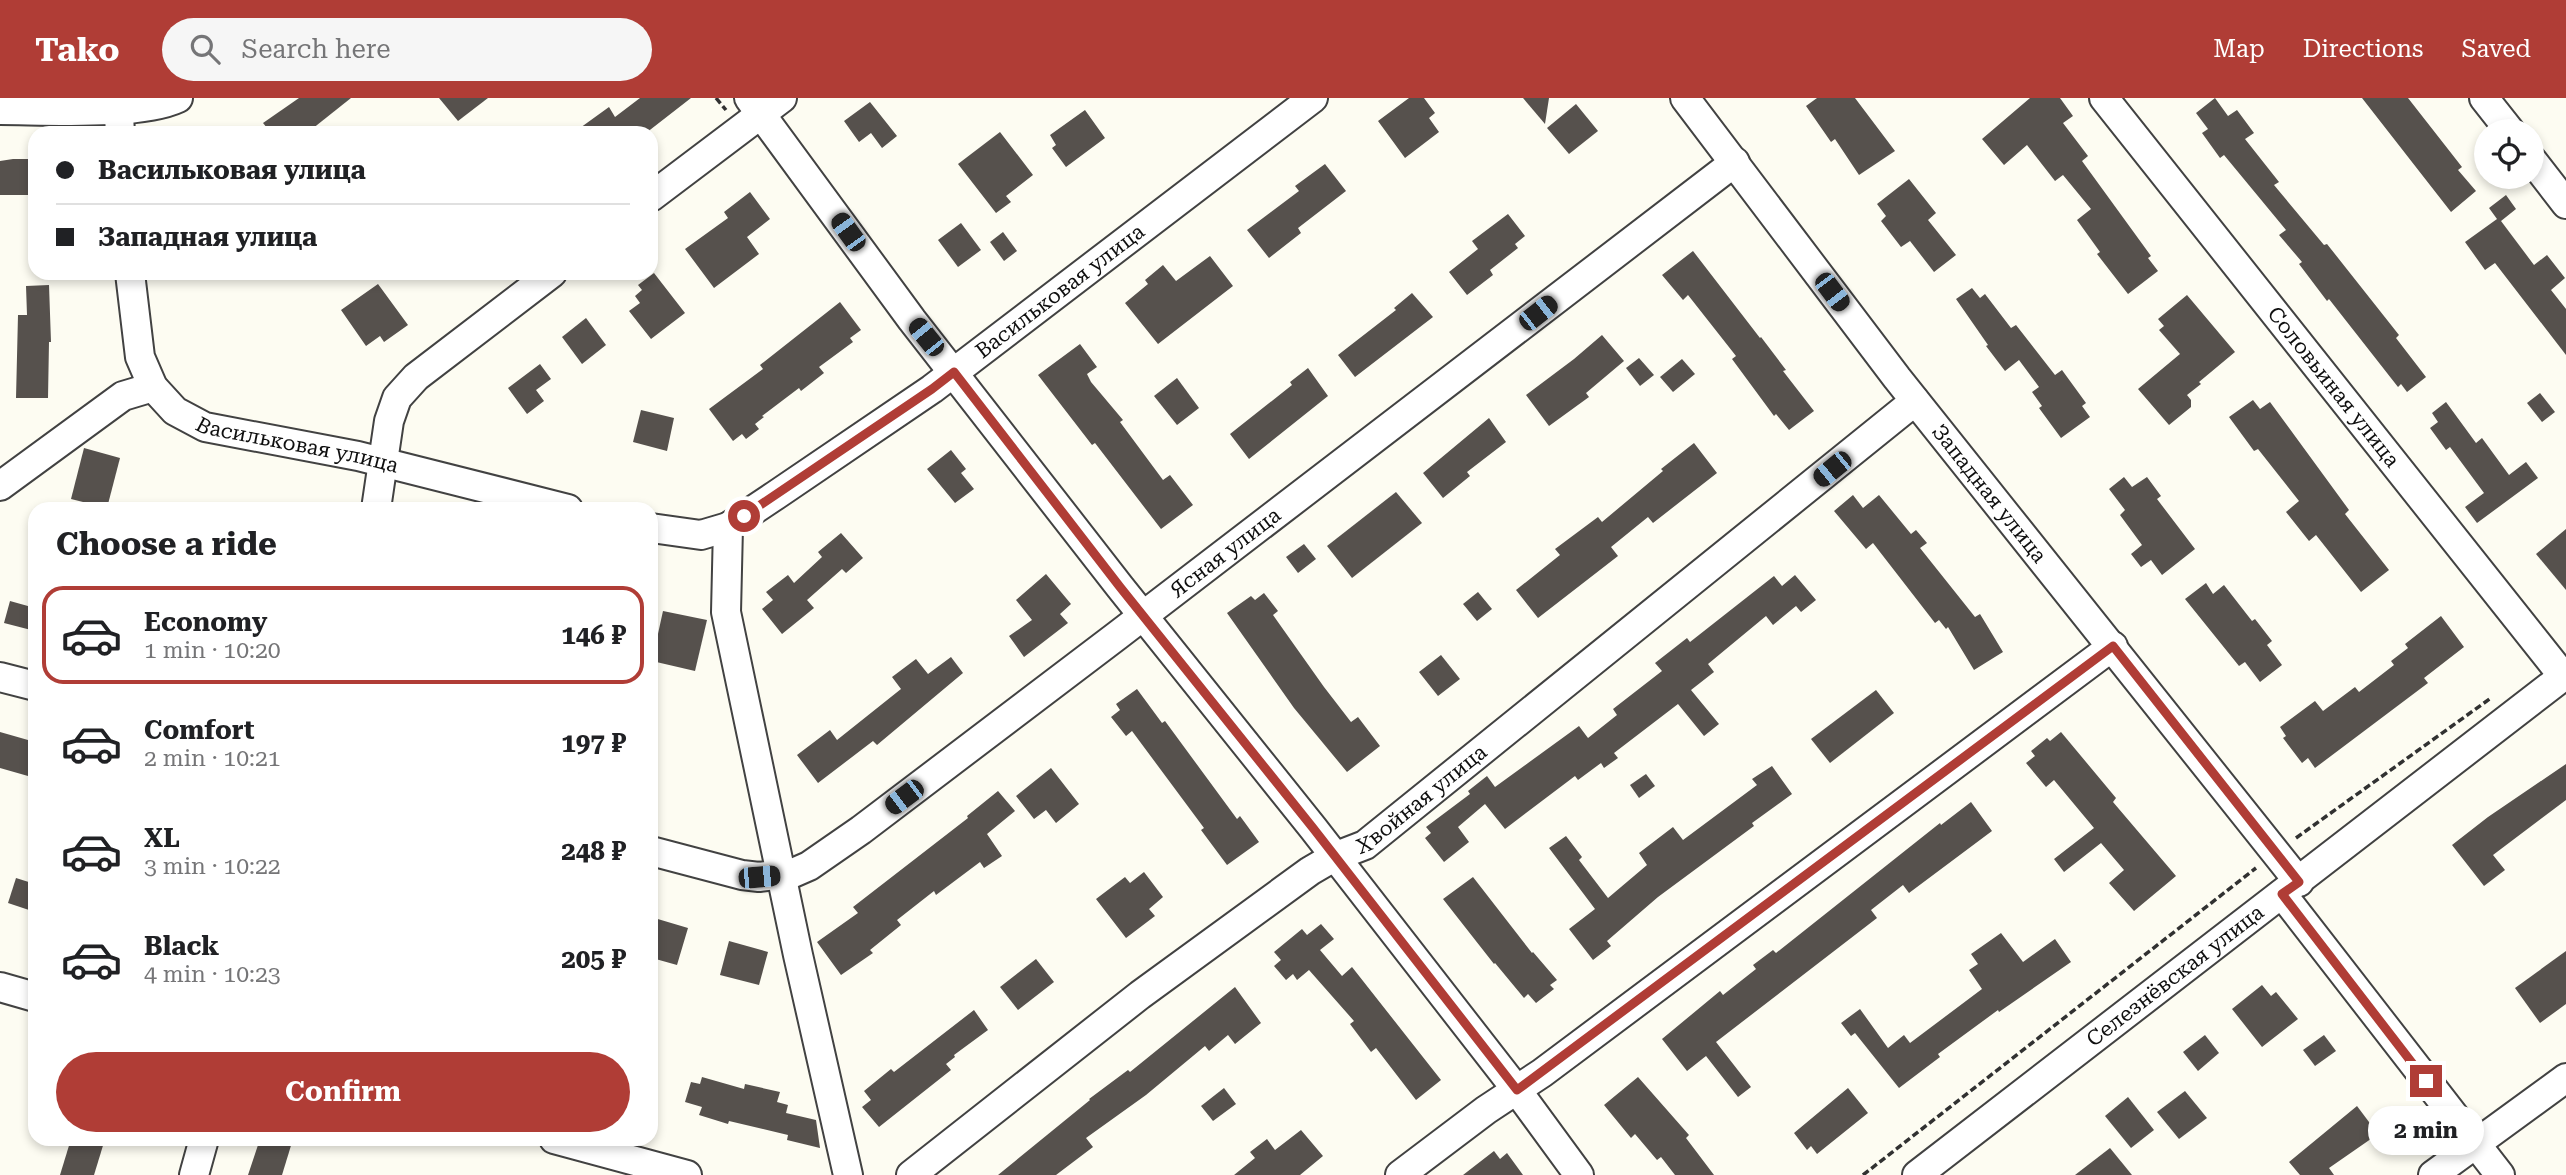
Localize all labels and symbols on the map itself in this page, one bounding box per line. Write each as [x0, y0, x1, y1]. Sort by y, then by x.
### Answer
car [828, 209, 869, 255]
street label: Васильковая улица [971, 219, 1150, 363]
car [1811, 269, 1854, 315]
car [1515, 292, 1562, 334]
street label: Соловьиная улица [2263, 302, 2405, 472]
car [905, 314, 948, 360]
street label: Васильковая улица [192, 412, 402, 478]
street label: Западная улица [1927, 420, 2052, 568]
car [1810, 448, 1855, 490]
route start [728, 500, 760, 532]
street label: Ясная улица [1165, 502, 1286, 603]
street label: Хвойная улица [1353, 739, 1492, 859]
car [881, 776, 928, 818]
car [738, 865, 781, 889]
street label: Селезнёвская улица [2082, 900, 2269, 1052]
route end [2410, 1065, 2442, 1097]
callout: 2 min [2368, 1105, 2484, 1154]

